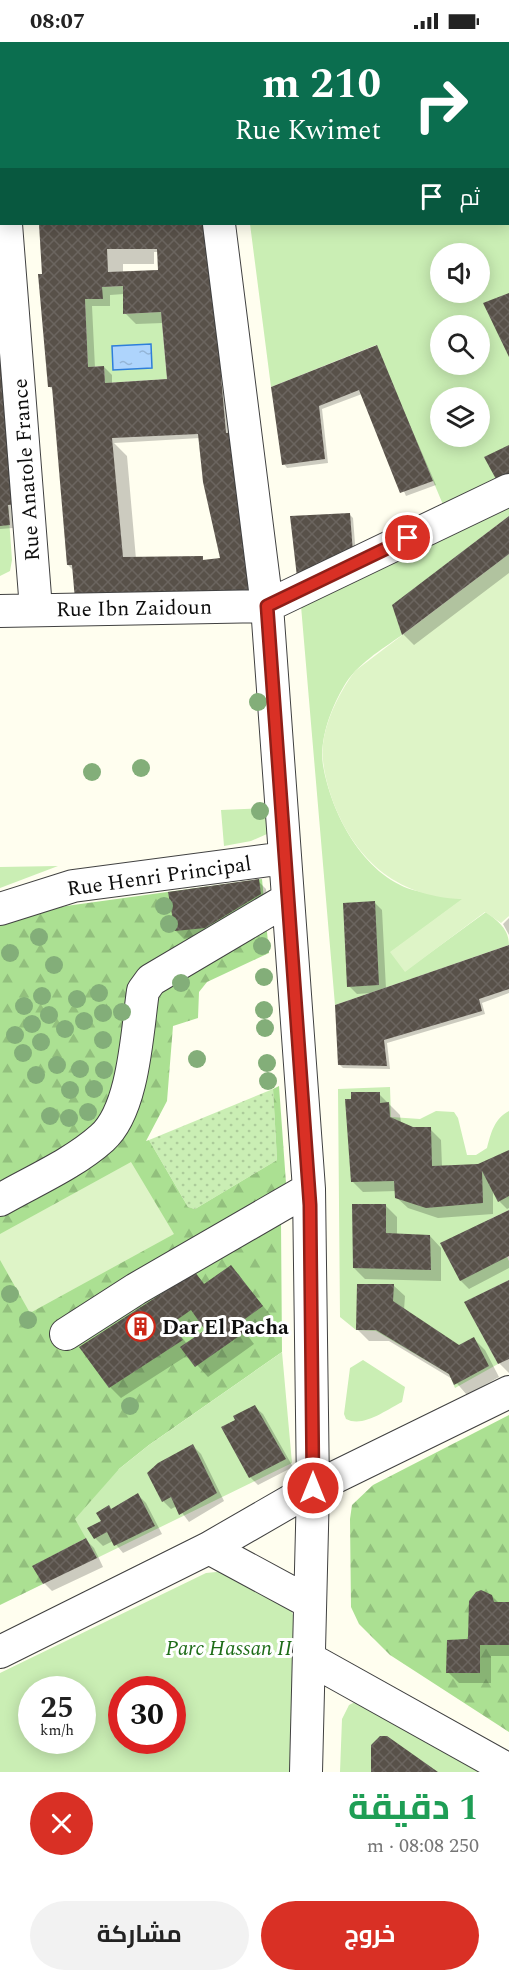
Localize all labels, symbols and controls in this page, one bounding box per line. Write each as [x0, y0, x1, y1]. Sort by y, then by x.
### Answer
text: 08:07 [30, 5, 85, 38]
text: 210 m [262, 53, 381, 116]
icon: right [402, 66, 480, 144]
text: Rue Kwimet [235, 110, 381, 152]
icon: arrive [415, 180, 448, 213]
text: ثم [460, 182, 480, 215]
map controls [430, 243, 490, 447]
button: sound [430, 243, 490, 303]
button: search [430, 315, 490, 375]
street label: Rue Anatole France [5, 377, 49, 562]
button: layers [430, 387, 490, 447]
pin [382, 512, 433, 563]
icon: arrive [391, 521, 424, 554]
street label: Rue Ibn Zaidoun [56, 592, 212, 626]
street label: Rue Henri Principal [65, 848, 253, 906]
building icon: Dar El Pacha [125, 1311, 157, 1343]
place label: Dar El Pacha [162, 1312, 289, 1344]
position arrow [281, 1456, 345, 1520]
park label: Parc Hassan II [165, 1633, 293, 1665]
speed limit sign: 30 [108, 1676, 186, 1754]
text: 25 [40, 1685, 74, 1731]
text: km/h [40, 1719, 74, 1742]
text: 1 دقيقة [348, 1781, 479, 1836]
button: close [30, 1792, 93, 1855]
text: 250 m · 08:08 [367, 1831, 479, 1861]
button: مشاركة [30, 1901, 249, 1970]
button: خروج [261, 1901, 479, 1970]

